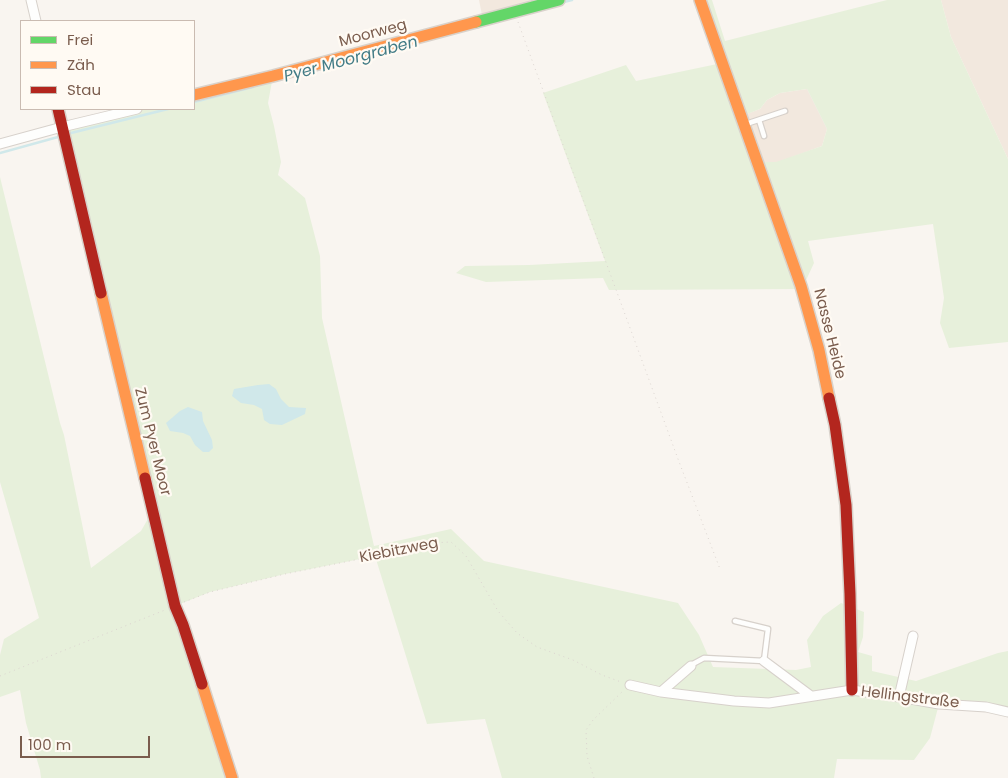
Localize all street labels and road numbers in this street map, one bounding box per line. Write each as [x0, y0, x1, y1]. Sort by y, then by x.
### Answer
street label: Moorweg [337, 16, 409, 52]
street label: Nasse Heide [809, 287, 849, 381]
street label: Zum Pyer Moor [130, 386, 174, 498]
street label: Kiebitzweg [358, 535, 440, 567]
street label: Hellingstraße [860, 683, 960, 713]

